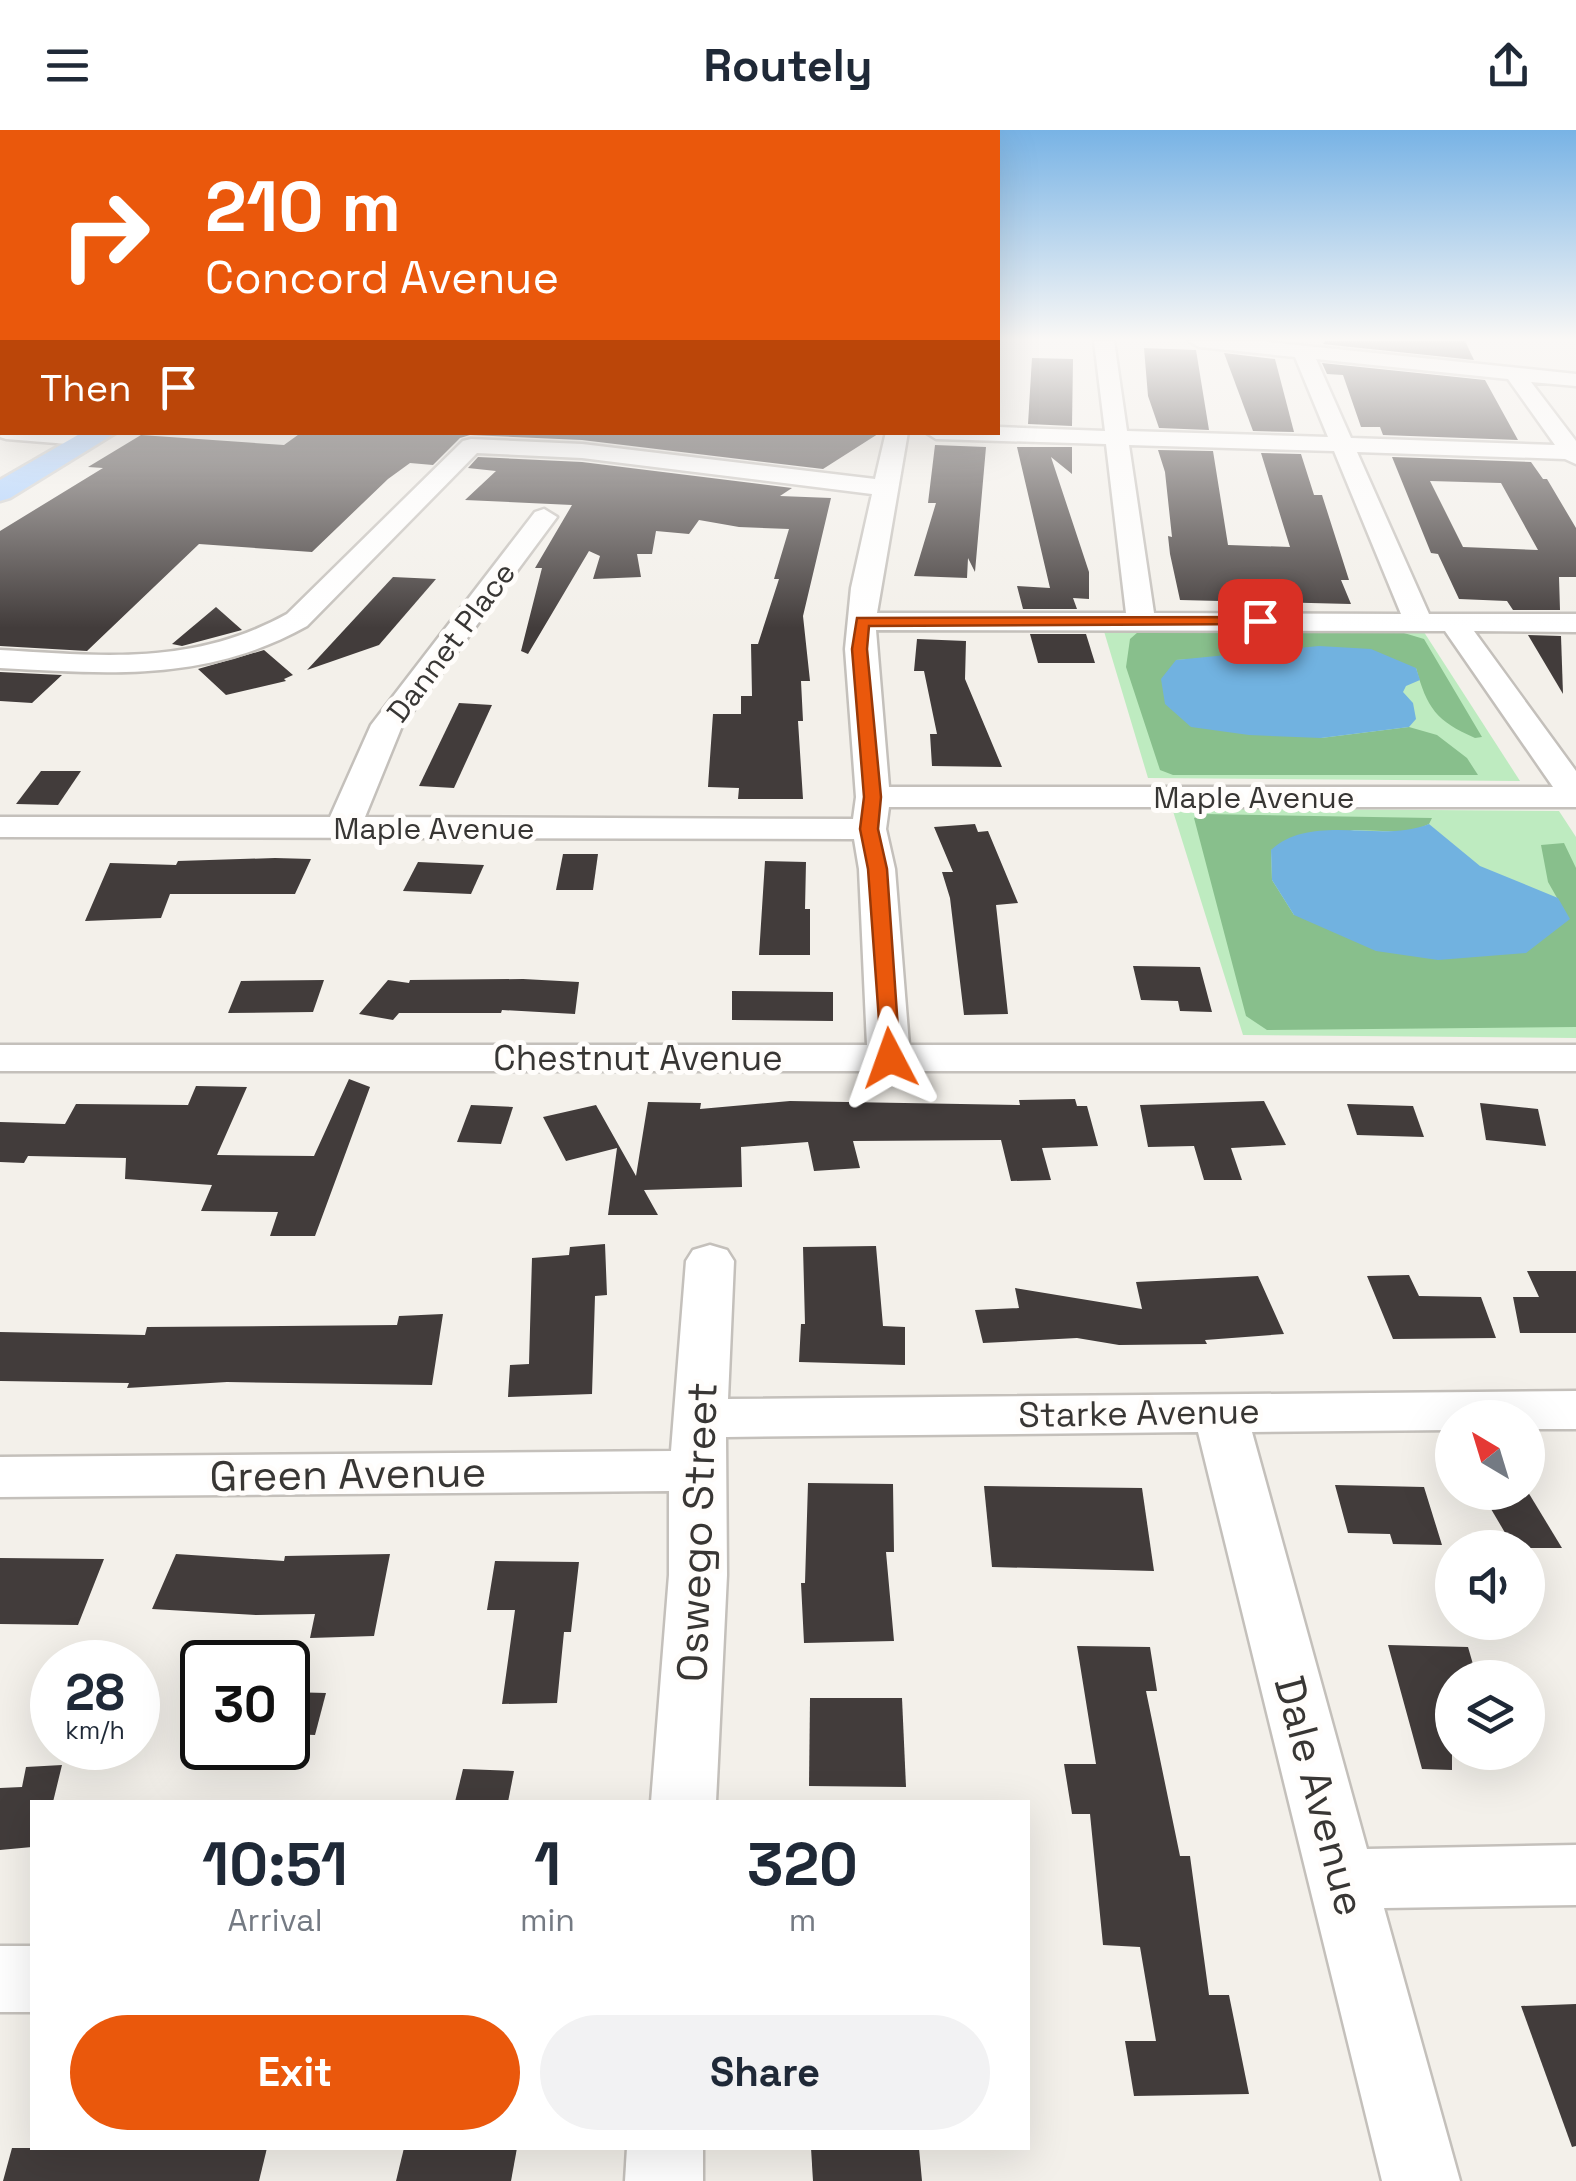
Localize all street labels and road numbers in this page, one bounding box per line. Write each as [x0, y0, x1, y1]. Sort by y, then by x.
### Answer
street label: Dannet Place [378, 554, 524, 730]
street label: Maple Avenue [1154, 778, 1354, 817]
street label: Maple Avenue [334, 809, 534, 848]
street label: Chestnut Avenue [493, 1036, 783, 1080]
street label: Oswego Street [665, 1381, 729, 1683]
street label: Starke Avenue [1018, 1389, 1260, 1437]
street label: Green Avenue [209, 1445, 487, 1503]
street label: Dale Avenue [1263, 1670, 1377, 1922]

